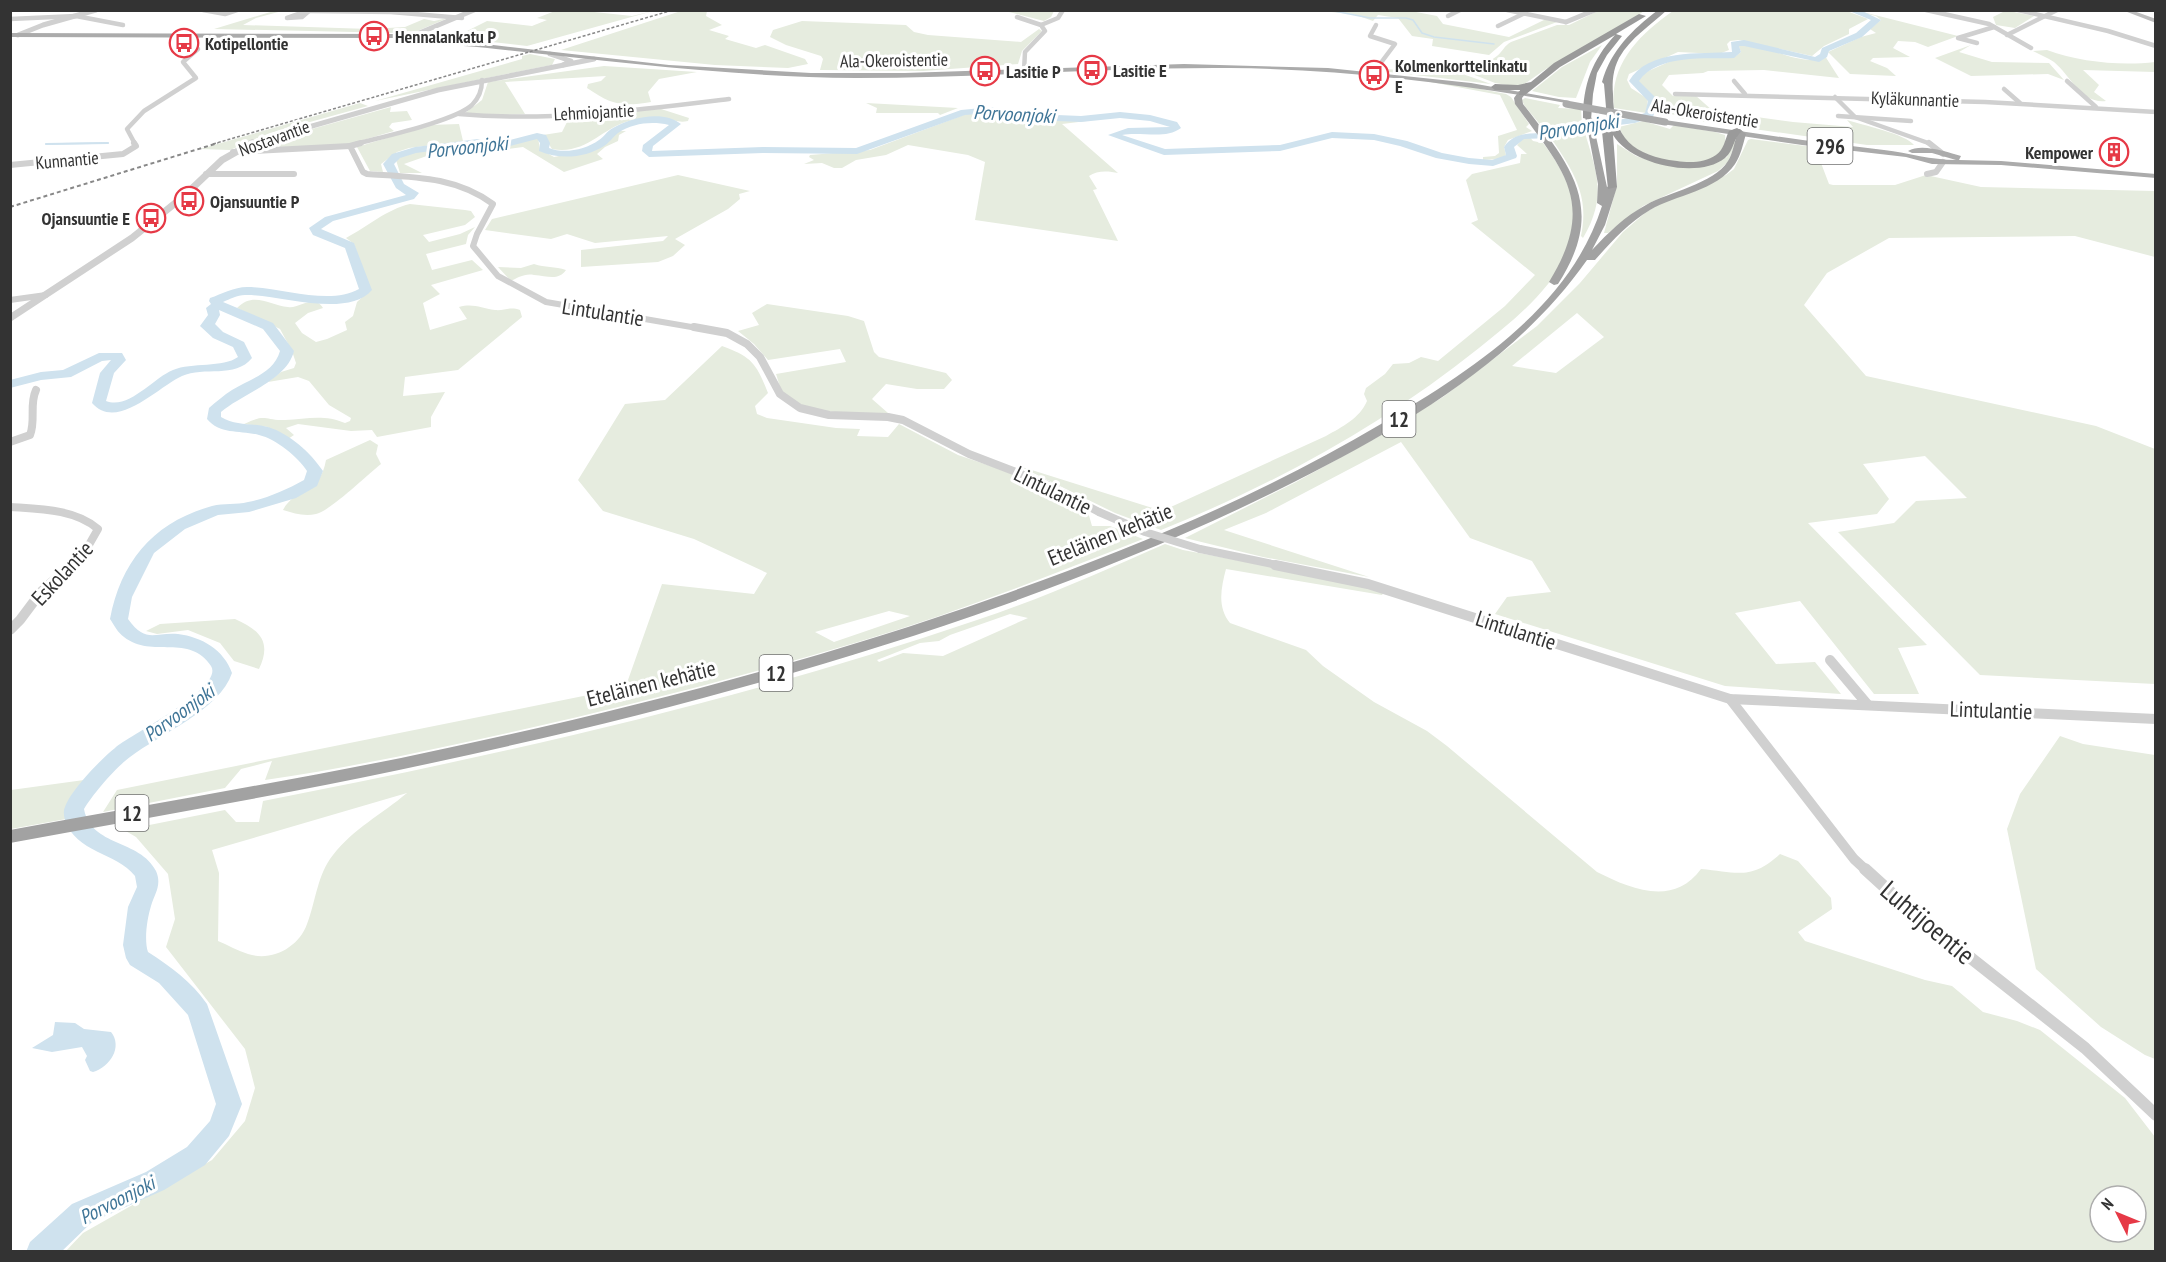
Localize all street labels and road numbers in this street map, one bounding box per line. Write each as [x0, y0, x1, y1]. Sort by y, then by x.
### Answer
street label: Ala-Okeroistentie [840, 48, 948, 72]
street label: Kyläkunnantie [1870, 86, 1960, 112]
street label: Ala-Okeroistentie [1650, 93, 1760, 133]
street label: Lehmiojantie [553, 98, 635, 126]
street label: Nostavantie [235, 115, 313, 161]
road number: 296 [1808, 128, 1852, 164]
street label: Kunnantie [34, 146, 100, 174]
street label: Lintulantie [560, 292, 646, 332]
road number: 12 [1382, 401, 1416, 437]
street label: Lintulantie [1010, 459, 1096, 521]
street label: Eteläinen kehätie [1044, 496, 1176, 572]
street label: Eskolantie [25, 535, 99, 611]
street label: Lintulantie [1472, 604, 1560, 656]
street label: Eteläinen kehätie [584, 653, 718, 713]
road number: 12 [760, 655, 792, 691]
street label: Lintulantie [1949, 695, 2033, 725]
road number: 12 [116, 795, 148, 831]
street label: Luhtijoentie [1874, 873, 1982, 971]

